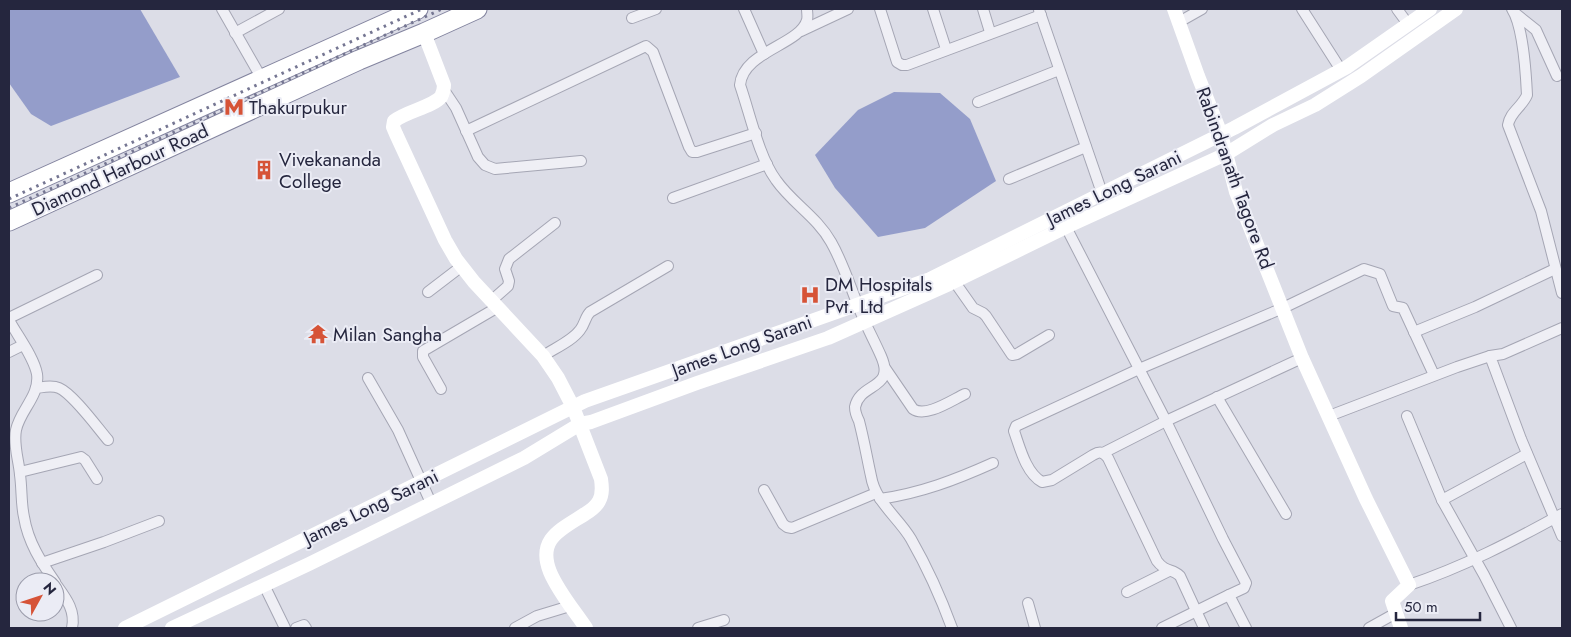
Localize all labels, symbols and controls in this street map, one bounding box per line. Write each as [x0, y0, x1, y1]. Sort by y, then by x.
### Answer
street label: Rabindranath Tagore Rd [1190, 83, 1280, 273]
place label: Thakurpukur [249, 94, 348, 121]
metro station icon: Thakurpukur [223, 96, 245, 118]
street label: Diamond Harbour Road [27, 117, 213, 223]
street label: James Long Sarani [1039, 144, 1186, 234]
place label: Vivekananda College [279, 146, 381, 195]
building icon: Vivekananda College [253, 159, 275, 181]
place label: DM Hospitals Pvt. Ltd [825, 271, 932, 320]
hospital icon: DM Hospitals Pvt. Ltd [799, 284, 821, 306]
street label: James Long Sarani [665, 308, 816, 385]
place label: Milan Sangha [333, 321, 442, 348]
temple icon: Milan Sangha [307, 323, 329, 345]
street label: James Long Sarani [296, 463, 443, 553]
north arrow [15, 572, 65, 622]
text: N [39, 578, 61, 599]
scale bar [1396, 590, 1480, 622]
text: 50 m [1404, 596, 1438, 618]

